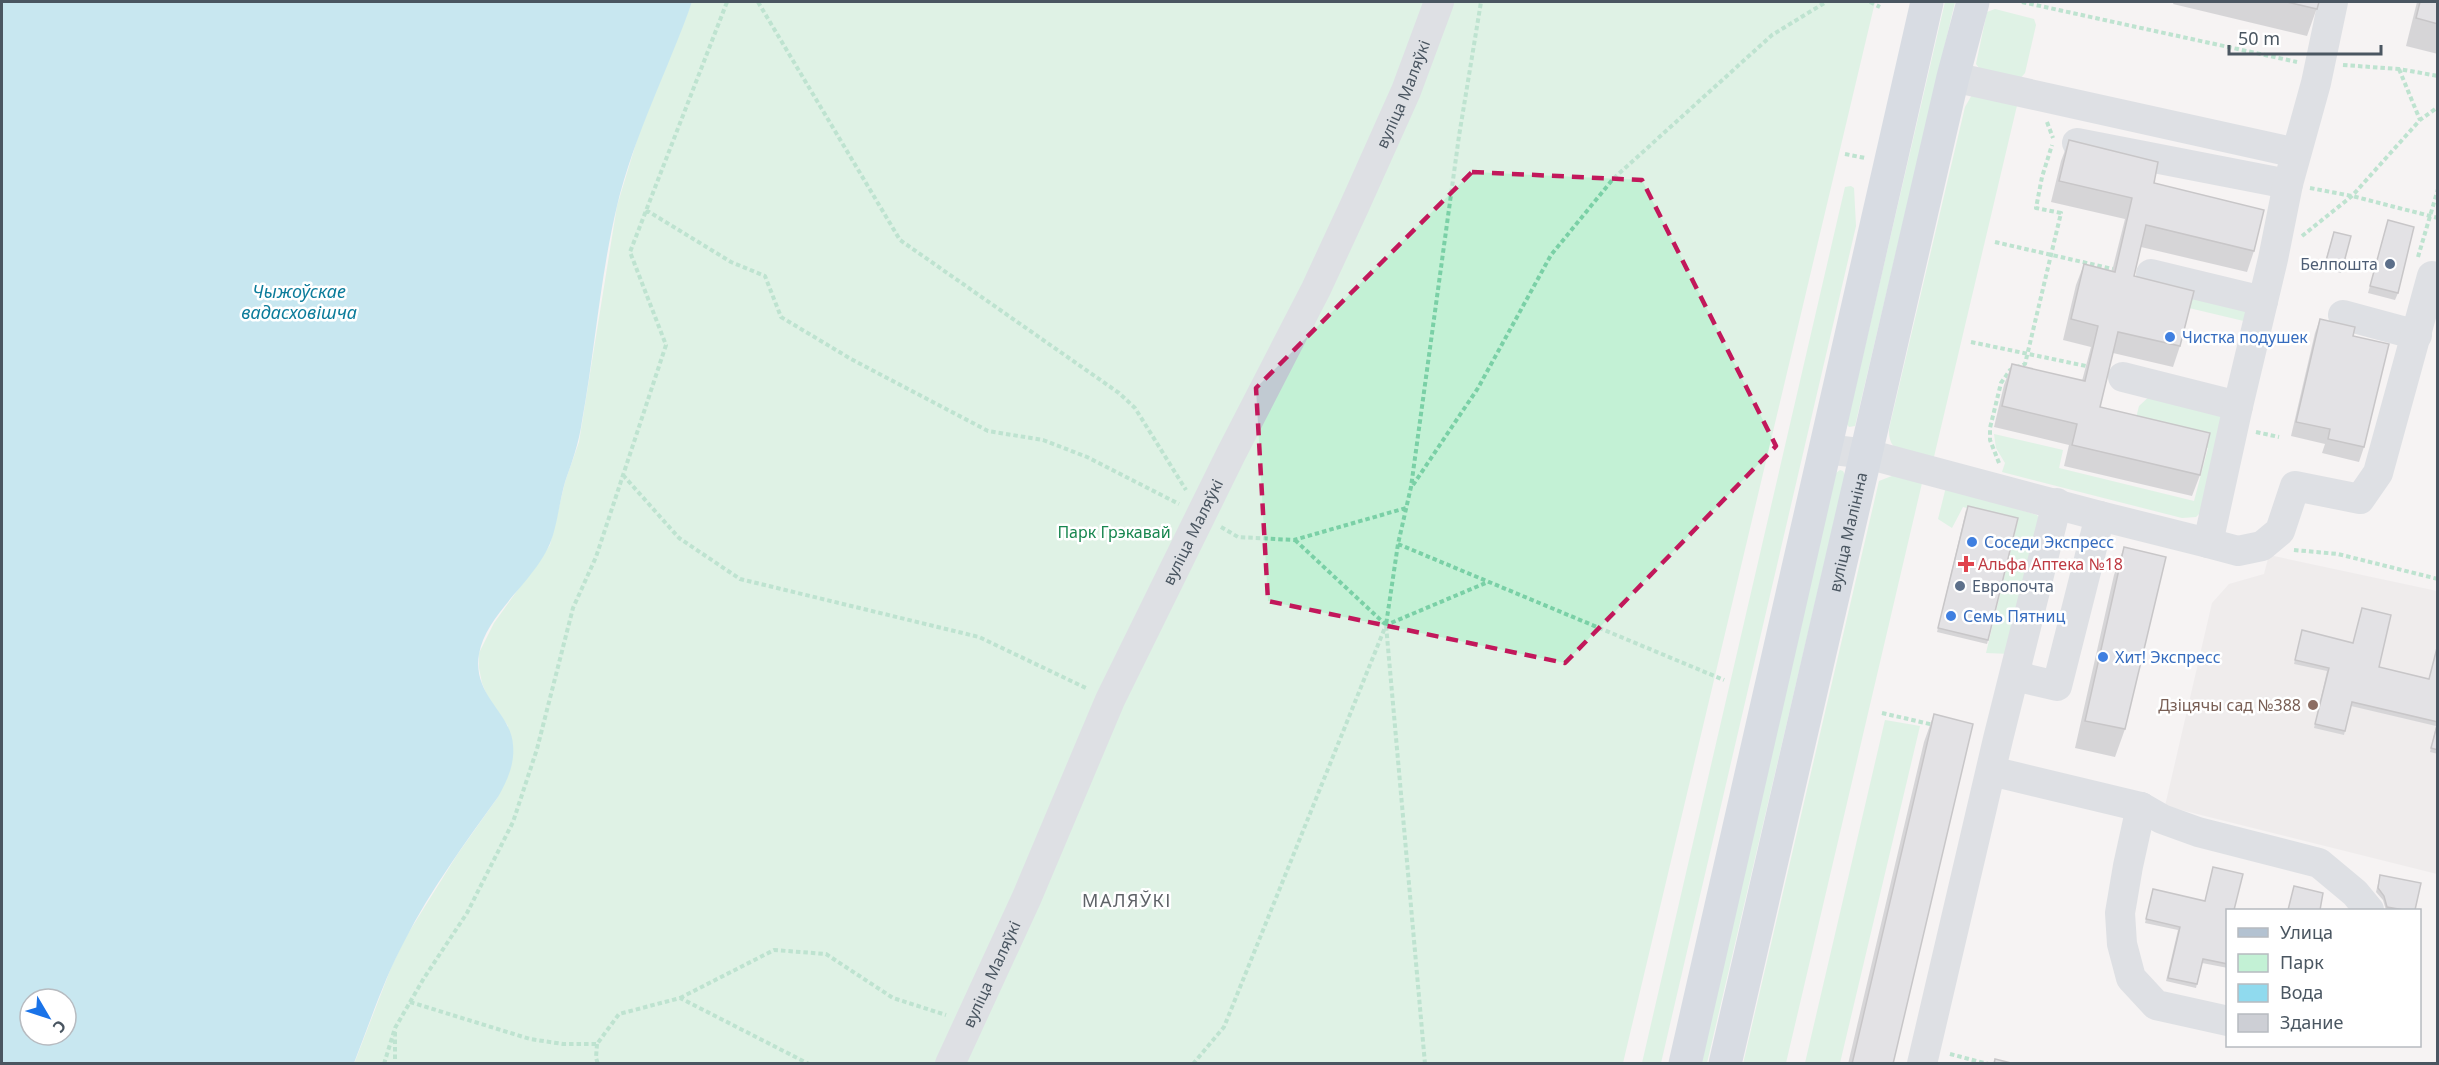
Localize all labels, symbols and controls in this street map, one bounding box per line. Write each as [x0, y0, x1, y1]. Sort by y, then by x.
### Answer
scale bar [2229, 18, 2380, 56]
text: 50 m [2238, 26, 2280, 50]
street label: вуліца Маляўкі [1371, 37, 1435, 152]
place label: Белпошта [2300, 253, 2378, 275]
marker: Белпошта [2383, 257, 2397, 271]
water label: Чыжоўскае вадасховішча [241, 279, 357, 324]
place label: Чистка подушек [2182, 326, 2308, 348]
marker: Чистка подушек [2163, 330, 2177, 344]
street label: вуліца Малініна [1823, 470, 1872, 594]
street label: вуліца Маляўкі [1157, 475, 1228, 589]
park label: Парк Грэкавай [1057, 521, 1171, 543]
place label: Соседи Экспресс [1984, 531, 2114, 553]
marker: Соседи Экспресс [1965, 535, 1979, 549]
place label: Альфа Аптека №18 [1978, 553, 2123, 575]
marker: Альфа Аптека №18 [1959, 557, 1973, 571]
place label: Европочта [1972, 575, 2054, 597]
marker: Европочта [1953, 579, 1967, 593]
place label: Семь Пятниц [1963, 605, 2065, 627]
marker: Семь Пятниц [1944, 609, 1958, 623]
place label: Хит! Экспресс [2115, 646, 2221, 668]
marker: Хит! Экспресс [2096, 650, 2110, 664]
place label: Дзіцячы сад №388 [2158, 694, 2301, 716]
marker: Дзіцячы сад №388 [2306, 698, 2320, 712]
district label: МАЛЯЎКІ [1082, 888, 1172, 912]
legend [2226, 909, 2421, 1047]
street label: вуліца Маляўкі [957, 917, 1026, 1031]
text: Улица [2280, 920, 2333, 944]
text: Парк [2280, 950, 2324, 974]
text: Вода [2280, 980, 2323, 1004]
north arrow [18, 987, 78, 1047]
text: Здание [2280, 1010, 2344, 1034]
text: С [48, 1016, 71, 1037]

